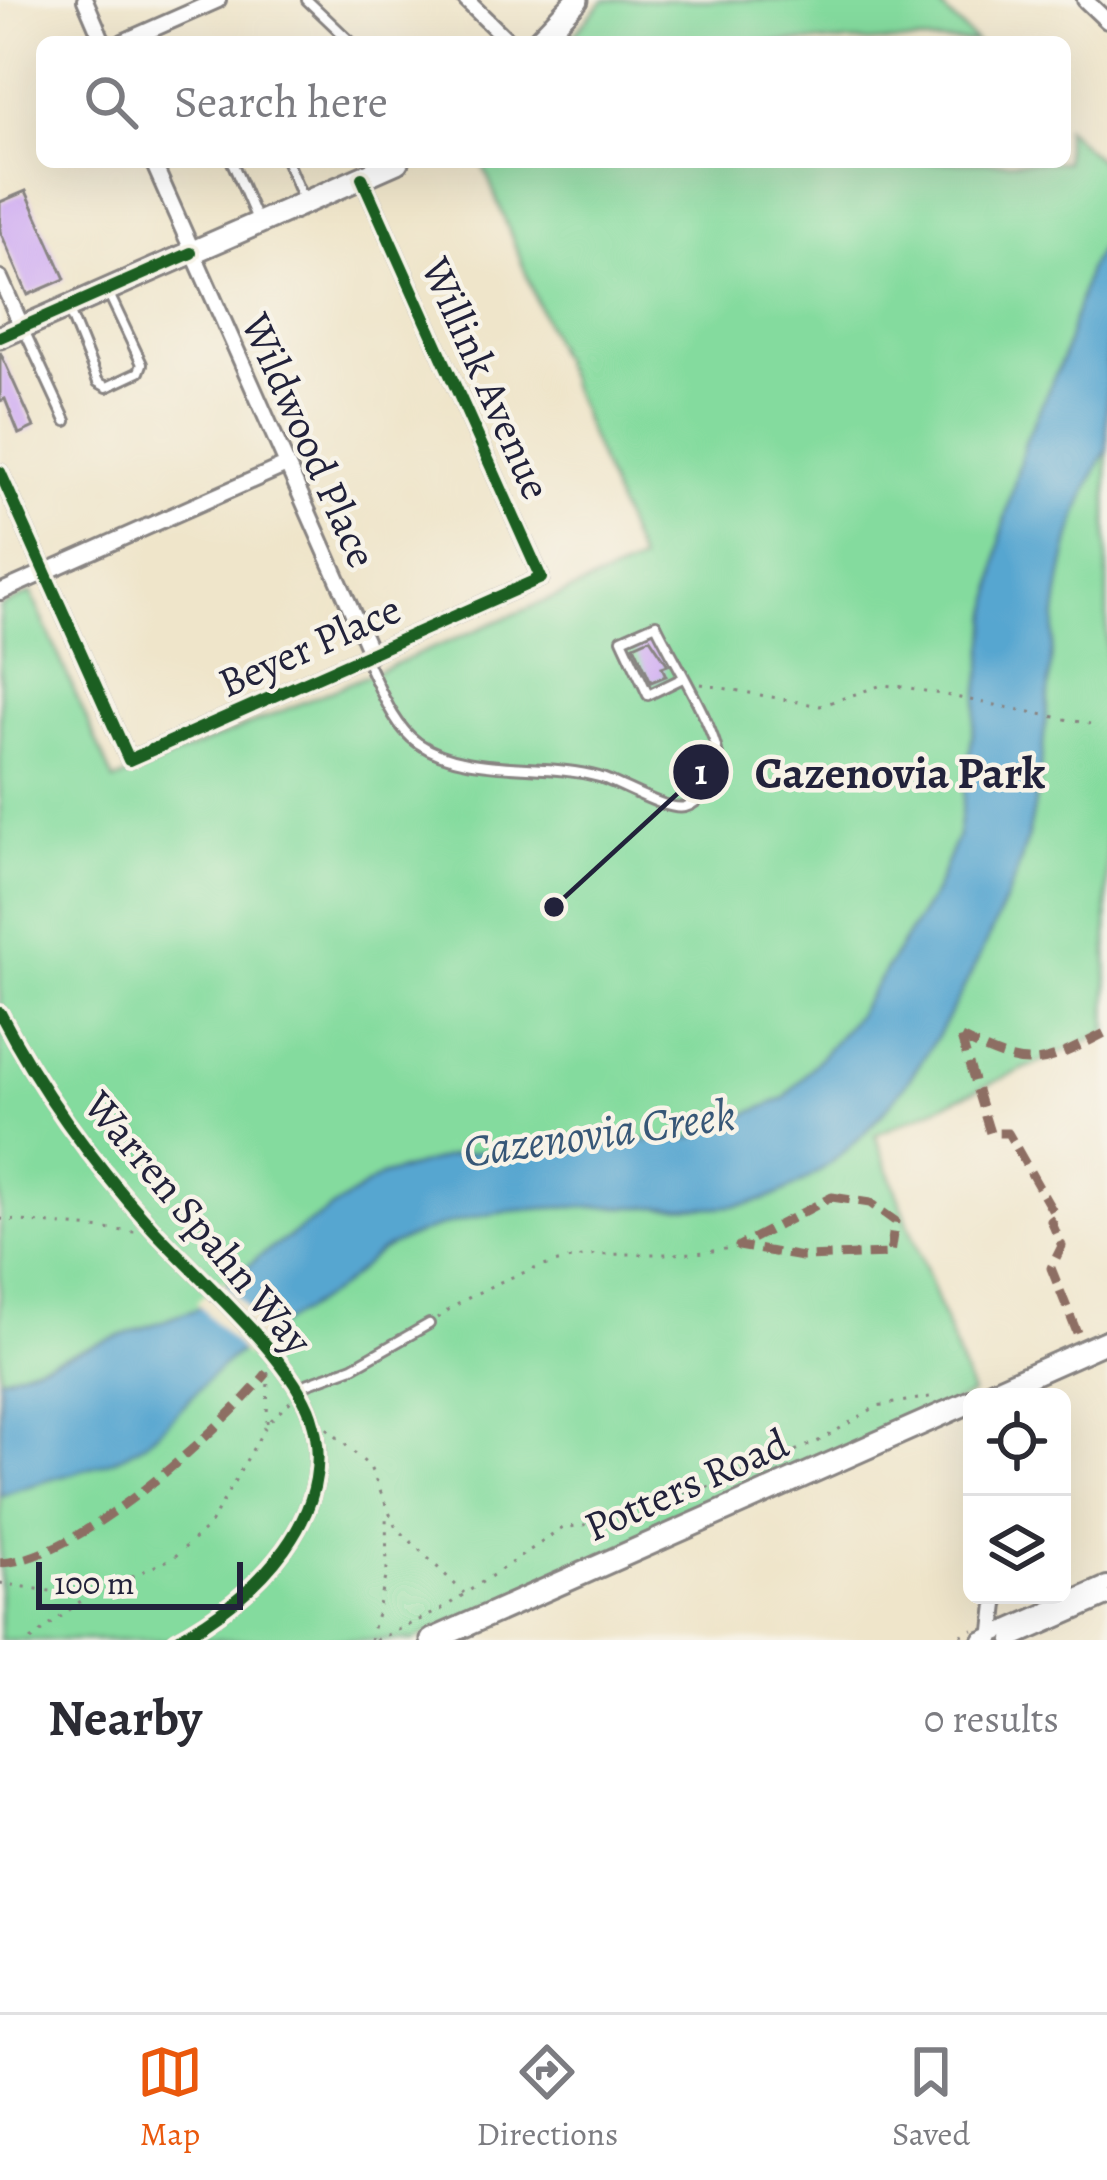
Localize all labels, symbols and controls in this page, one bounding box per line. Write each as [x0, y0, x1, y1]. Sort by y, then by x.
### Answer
search box [36, 36, 1071, 168]
icon: search [78, 69, 144, 135]
text: Search here [174, 71, 388, 133]
street label: Willink Avenue [407, 247, 565, 508]
street label: Wildwood Place [228, 303, 391, 576]
street label: Beyer Place [209, 580, 409, 711]
callout: Cazenovia Park [671, 731, 1069, 812]
text: Cazenovia Park [755, 742, 1046, 804]
text: 1 [695, 747, 708, 796]
street label: Warren Spahn Way [71, 1077, 327, 1367]
water label: Cazenovia Creek [459, 1083, 739, 1183]
map controls [963, 1388, 1071, 1604]
button: locate [963, 1388, 1071, 1496]
street label: Potters Road [575, 1414, 798, 1555]
button: layers [963, 1496, 1071, 1604]
scale bar [36, 1556, 243, 1609]
text: 100 m [54, 1560, 134, 1605]
text: Nearby [48, 1683, 202, 1753]
text: 0 results [924, 1692, 1059, 1745]
tab: Map [137, 2039, 203, 2156]
tab: Directions [477, 2039, 618, 2156]
tab: Saved [892, 2039, 970, 2156]

